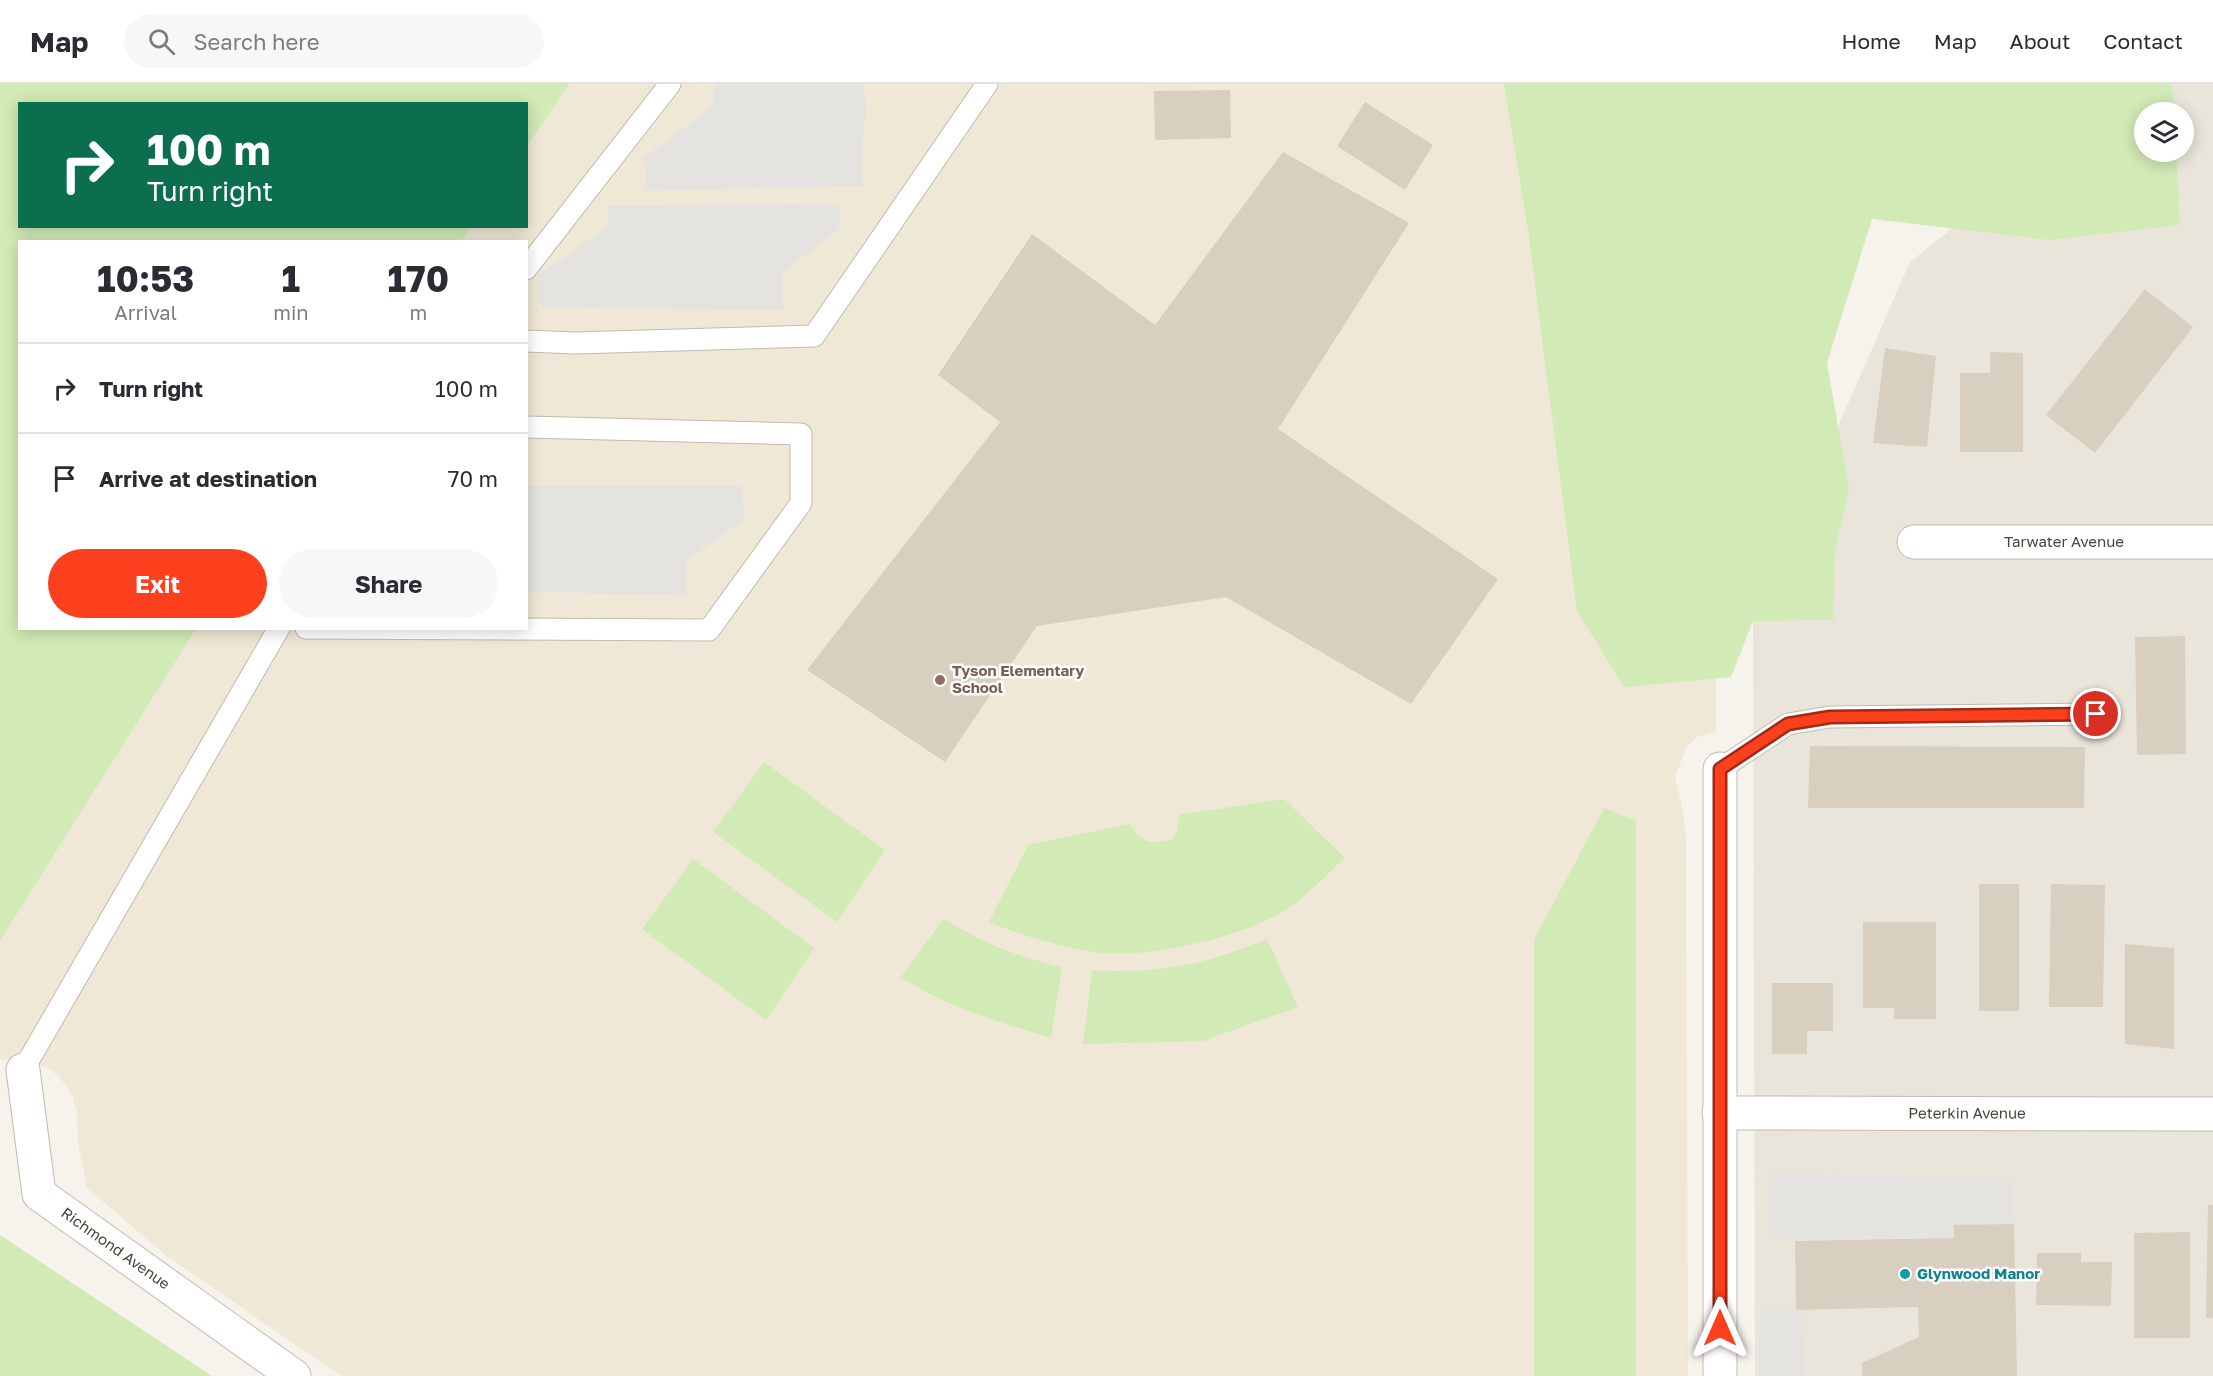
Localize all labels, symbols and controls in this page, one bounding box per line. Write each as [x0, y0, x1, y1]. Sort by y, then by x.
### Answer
search box [124, 14, 544, 68]
text: Map [30, 25, 88, 58]
icon: search [145, 25, 178, 58]
text: Search here [193, 28, 319, 55]
text: Home [1841, 28, 1901, 54]
text: Map [1934, 28, 1977, 54]
text: About [2010, 28, 2070, 54]
text: Contact [2103, 28, 2183, 54]
map controls [2134, 102, 2194, 162]
button: layers [2134, 102, 2194, 162]
text: 100 m [147, 124, 270, 174]
icon: right [48, 126, 126, 204]
text: Turn right [147, 175, 273, 207]
text: 10:53 [97, 257, 194, 300]
text: 1 [282, 257, 300, 300]
text: 170 [387, 257, 449, 300]
text: Arrival [114, 300, 177, 324]
text: min [273, 300, 309, 324]
text: m [409, 300, 427, 324]
icon: right [48, 372, 81, 405]
text: Turn right [99, 375, 203, 402]
text: 100 m [435, 375, 498, 402]
icon: arrive [48, 462, 81, 495]
text: Arrive at destination [99, 465, 317, 492]
text: 70 m [448, 465, 498, 492]
street label: Tarwater Avenue [2004, 532, 2124, 550]
button: Exit [48, 549, 267, 618]
button: Share [279, 549, 498, 618]
place label: Tyson Elementary School [952, 661, 1084, 696]
marker: Tyson Elementary School [933, 673, 947, 687]
pin [2070, 688, 2121, 739]
icon: arrive [2079, 697, 2112, 730]
street label: Peterkin Avenue [1908, 1103, 2026, 1122]
street label: Richmond Avenue [58, 1203, 174, 1293]
place label: Glynwood Manor [1917, 1264, 2040, 1282]
marker: Glynwood Manor [1898, 1267, 1912, 1281]
position arrow [1688, 1296, 1752, 1360]

